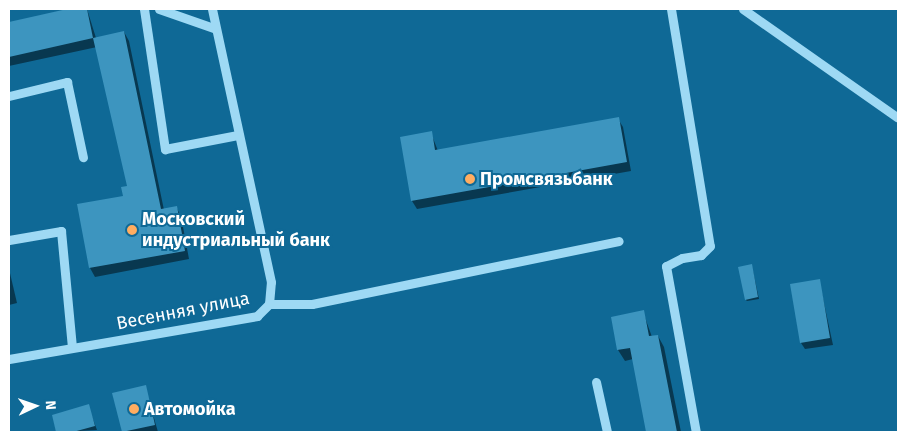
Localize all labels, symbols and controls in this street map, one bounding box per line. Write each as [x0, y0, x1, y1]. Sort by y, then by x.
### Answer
place label: Промсвязьбанк [480, 168, 613, 190]
marker: Промсвязьбанк [464, 173, 476, 185]
place label: Московский индустриальный банк [142, 209, 330, 252]
marker: Московский индустриальный банк [126, 224, 138, 236]
street label: Весенняя улица [115, 288, 251, 334]
north arrow [10, 381, 60, 431]
place label: Автомойка [144, 398, 236, 420]
text: N [42, 400, 59, 410]
marker: Автомойка [128, 403, 140, 415]

